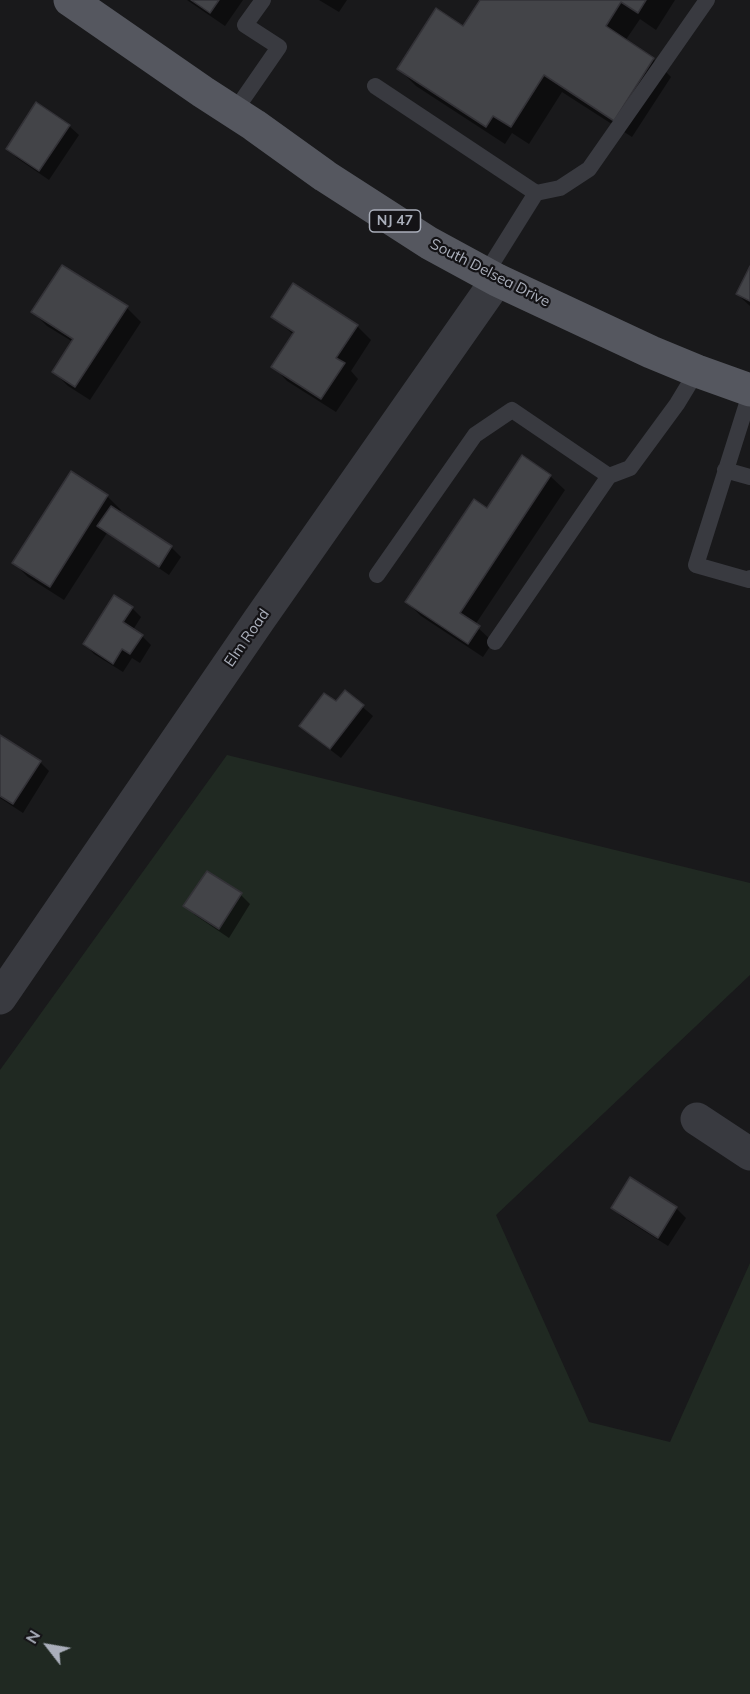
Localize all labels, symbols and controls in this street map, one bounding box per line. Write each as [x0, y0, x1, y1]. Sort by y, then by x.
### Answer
road number: NJ 47 [370, 210, 420, 232]
street label: South Delsea Drive [427, 235, 553, 311]
street label: Elm Road [221, 606, 273, 670]
north arrow [18, 1616, 78, 1676]
text: N [21, 1626, 44, 1647]

